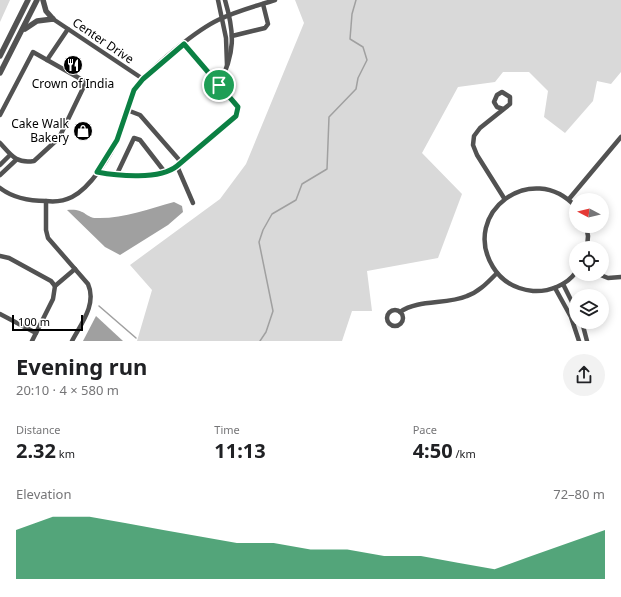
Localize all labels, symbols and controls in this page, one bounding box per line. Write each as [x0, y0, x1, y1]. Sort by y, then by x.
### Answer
street label: Center Drive [69, 14, 137, 68]
restaurant icon: Crown of India [62, 54, 84, 76]
pin [202, 68, 236, 102]
icon: arrive [208, 74, 230, 96]
place label: Crown of India [32, 75, 114, 92]
place label: Cake Walk Bakery [11, 115, 70, 146]
shop icon: Cake Walk Bakery [72, 120, 94, 142]
north arrow [569, 193, 609, 233]
map controls [569, 193, 609, 329]
button: locate [569, 241, 609, 281]
button: layers [569, 289, 609, 329]
scale bar [12, 313, 83, 332]
text: 100 m [18, 314, 50, 329]
text: Evening run [16, 351, 147, 381]
button: share [563, 354, 605, 396]
text: 20:10 · 4 × 580 m [16, 381, 119, 399]
text: Distance [16, 422, 61, 437]
text: Time [214, 422, 240, 437]
text: Pace [413, 422, 437, 437]
text: 2.32 [16, 437, 56, 464]
text: 11:13 [214, 437, 266, 464]
text: 4:50 [413, 437, 453, 464]
text: km [56, 446, 75, 461]
text: /km [453, 446, 476, 461]
text: Elevation [16, 485, 72, 503]
text: 72–80 m [553, 485, 605, 503]

